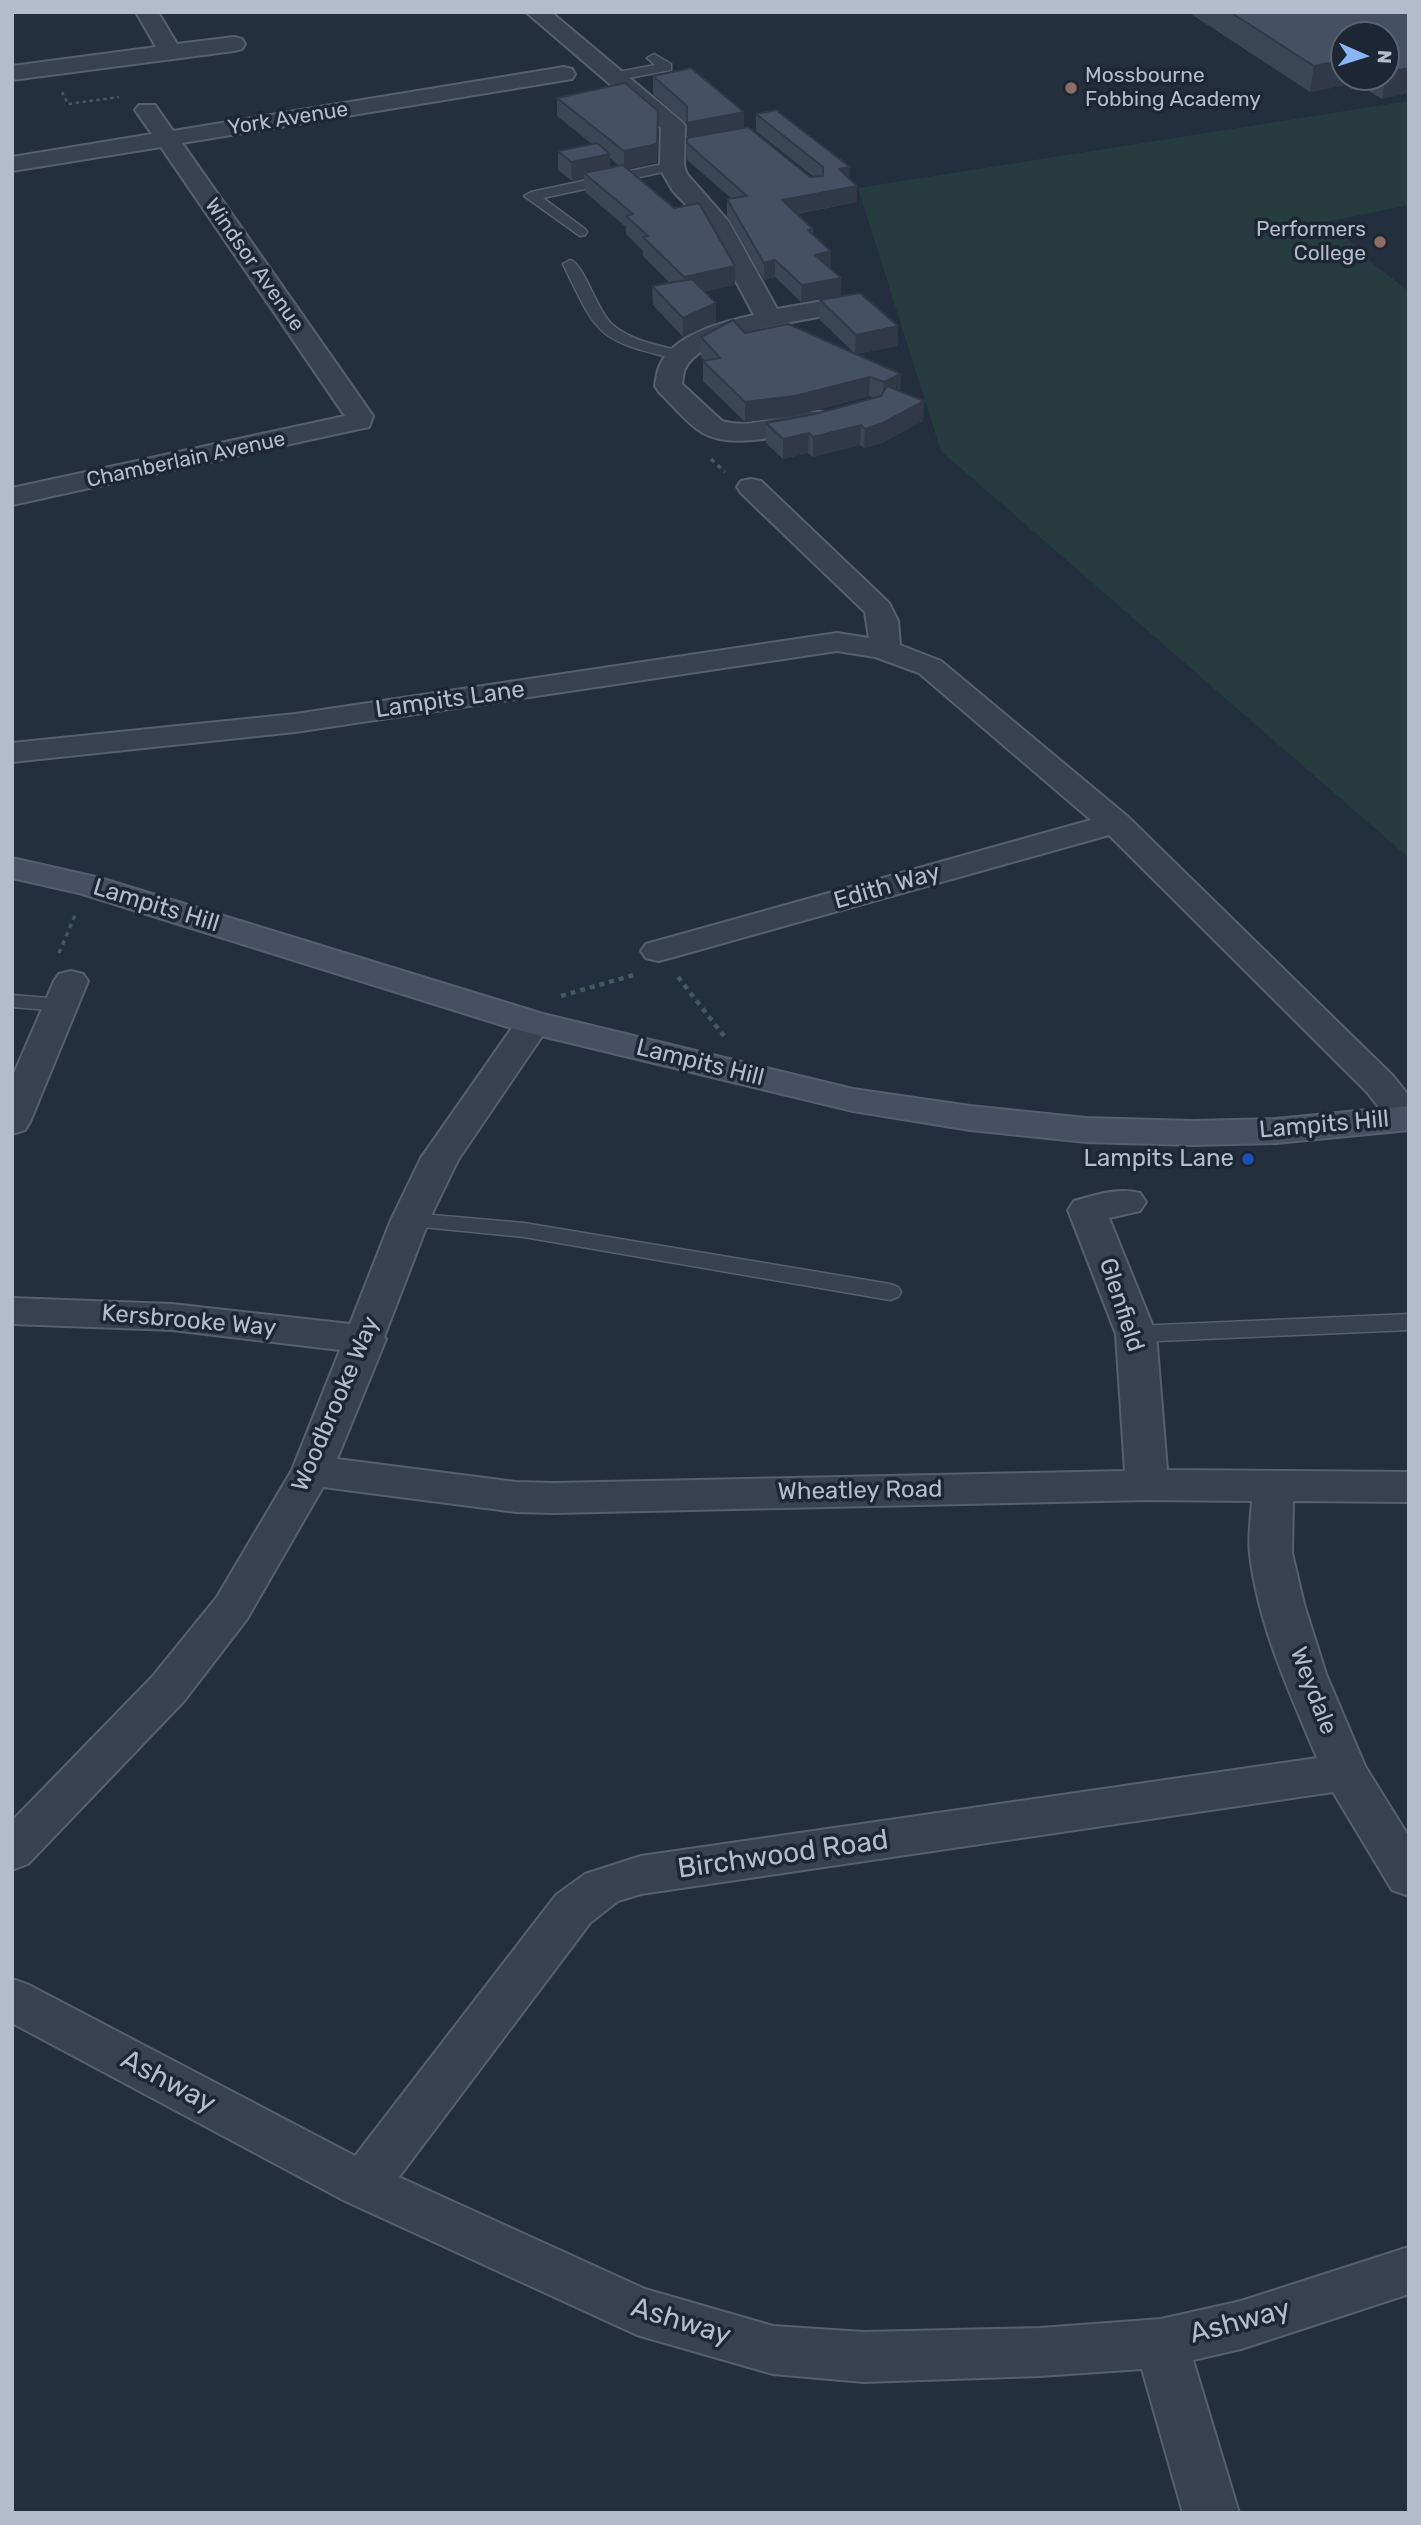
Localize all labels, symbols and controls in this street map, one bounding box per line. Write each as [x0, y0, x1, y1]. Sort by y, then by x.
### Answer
north arrow [1330, 21, 1400, 91]
text: N [1373, 50, 1396, 64]
place label: Mossbourne Fobbing Academy [1085, 63, 1261, 113]
marker: Mossbourne Fobbing Academy [1063, 80, 1079, 96]
street label: York Avenue [226, 97, 350, 141]
street label: Windsor Avenue [199, 194, 309, 336]
place label: Performers College [1256, 217, 1366, 267]
marker: Performers College [1372, 234, 1388, 250]
street label: Chamberlain Avenue [84, 427, 288, 493]
street label: Lampits Lane [374, 675, 526, 725]
street label: Edith Way [831, 858, 943, 916]
street label: Lampits Hill [89, 873, 223, 939]
street label: Lampits Hill [633, 1033, 767, 1093]
street label: Lampits Hill [1258, 1105, 1390, 1145]
place label: Lampits Lane [1084, 1145, 1234, 1173]
marker: Lampits Lane [1240, 1151, 1256, 1167]
street label: Glenfield [1092, 1255, 1150, 1355]
street label: Kersbrooke Way [100, 1299, 278, 1343]
street label: Woodbrooke Way [286, 1312, 386, 1496]
street label: Wheatley Road [777, 1475, 943, 1507]
street label: Weydale [1283, 1643, 1343, 1739]
street label: Birchwood Road [676, 1824, 890, 1886]
street label: Ashway [115, 2043, 221, 2121]
street label: Ashway [627, 2291, 735, 2353]
street label: Ashway [1186, 2293, 1294, 2351]

